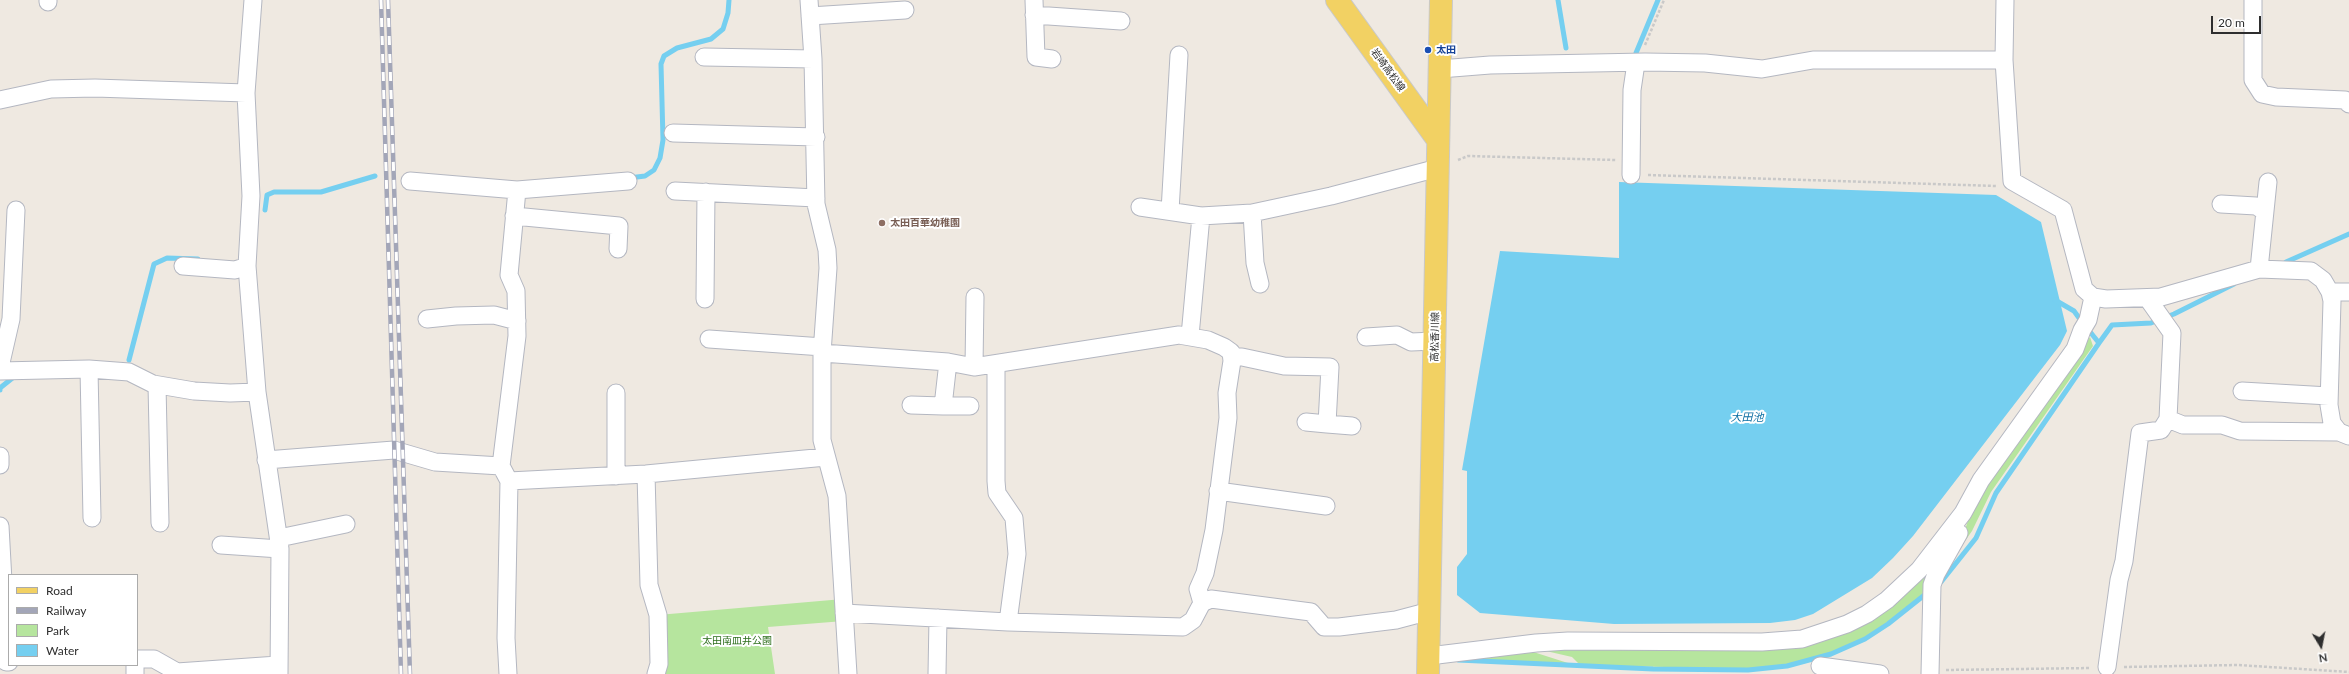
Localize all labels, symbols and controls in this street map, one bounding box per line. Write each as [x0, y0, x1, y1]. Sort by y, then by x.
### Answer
scale bar [2213, 8, 2263, 34]
text: 20 m [2218, 15, 2245, 30]
place label: 太田 [1436, 44, 1456, 56]
marker: 太田 [1423, 45, 1433, 55]
street label: 岩崎高松線 [1368, 46, 1408, 94]
place label: 太田百華幼稚園 [890, 217, 960, 229]
marker: 太田百華幼稚園 [877, 218, 887, 228]
street label: 高松香川線 [1429, 312, 1441, 362]
water label: 大田池 [1731, 410, 1763, 424]
legend [8, 574, 138, 666]
text: Road [46, 583, 73, 598]
text: Railway [46, 603, 86, 618]
text: Park [46, 623, 69, 638]
north arrow [2301, 626, 2341, 666]
park label: 太田南皿井公園 [702, 635, 772, 647]
text: Water [46, 643, 79, 658]
text: N [2318, 651, 2328, 665]

